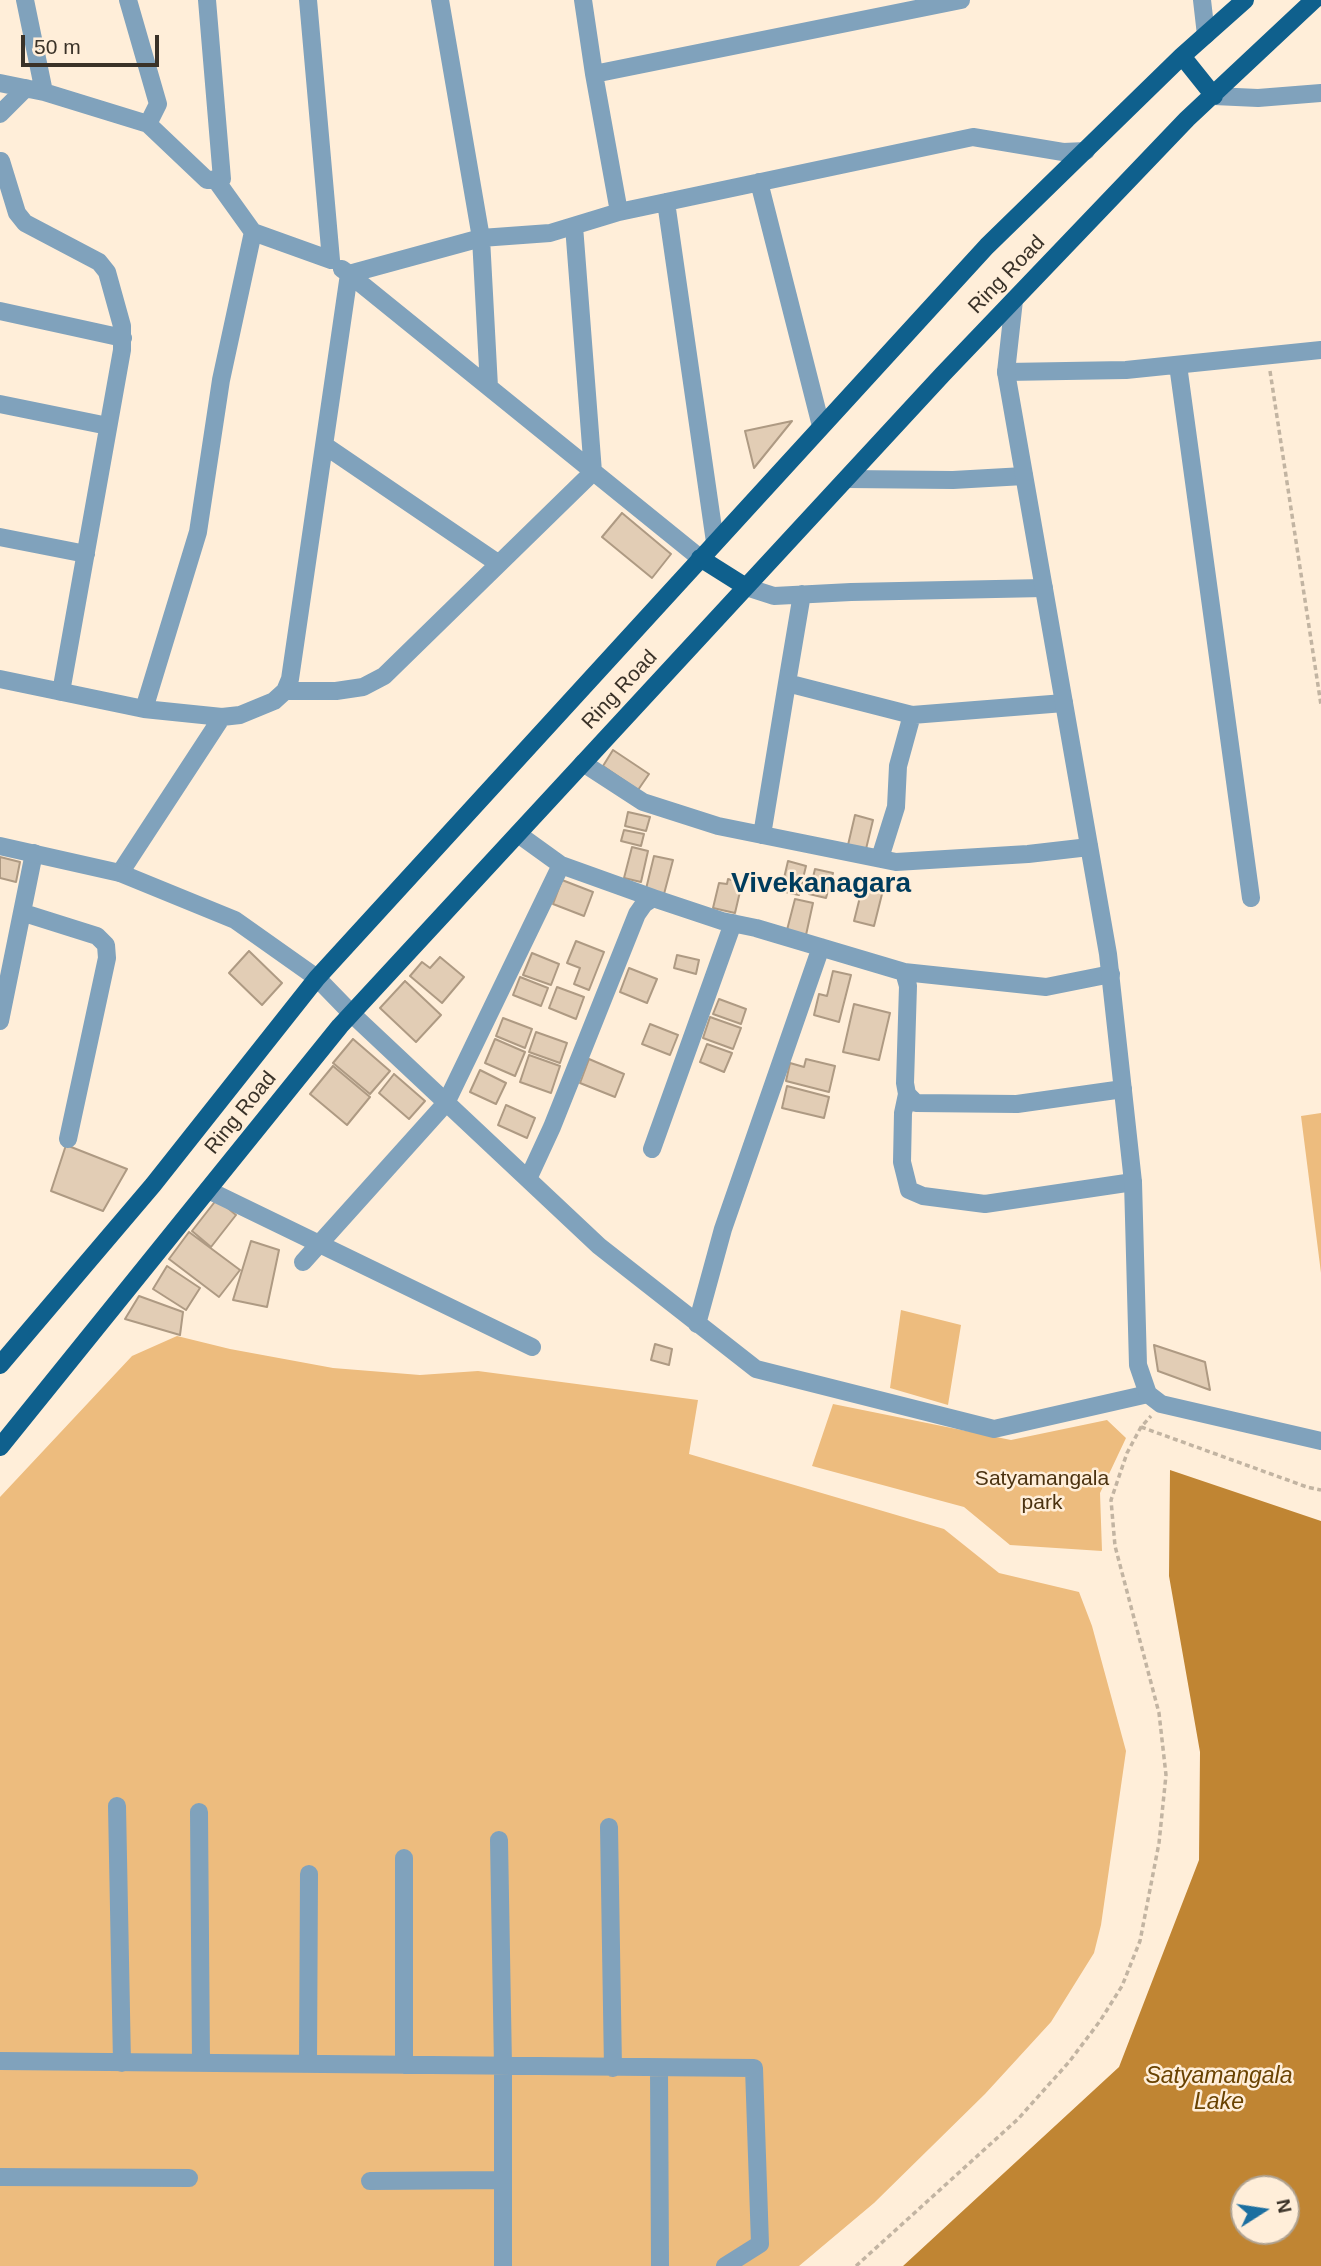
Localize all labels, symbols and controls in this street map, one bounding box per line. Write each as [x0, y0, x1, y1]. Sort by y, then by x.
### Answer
scale bar [24, 21, 163, 65]
text: 50 m [34, 35, 81, 58]
street label: Ring Road [963, 231, 1051, 319]
street label: Ring Road [577, 645, 663, 735]
district label: Vivekanagara [731, 867, 911, 901]
street label: Ring Road [200, 1067, 282, 1159]
park label: Satyamangala park [975, 1466, 1109, 1516]
water label: Satyamangala Lake [1145, 2063, 1293, 2117]
north arrow [1230, 2175, 1300, 2245]
text: N [1272, 2197, 1296, 2215]

